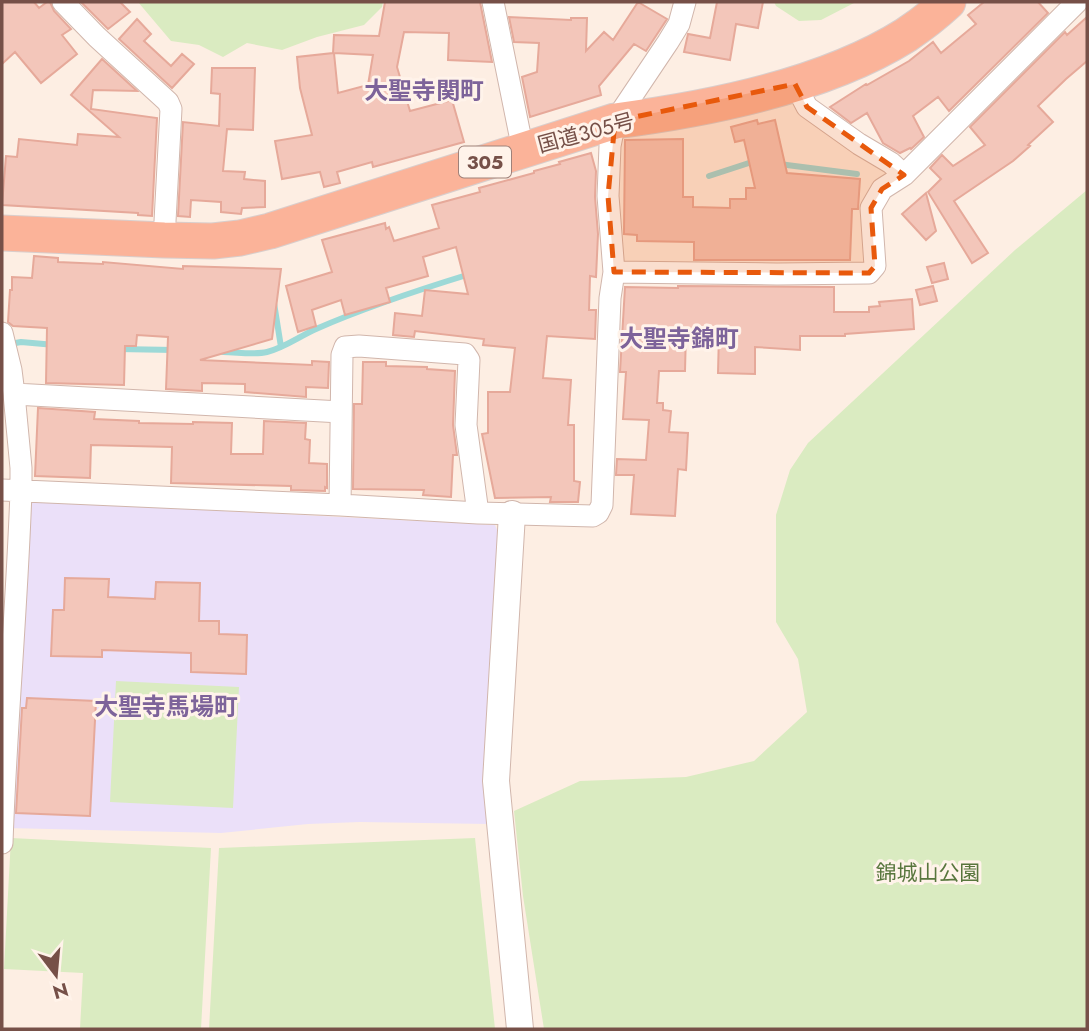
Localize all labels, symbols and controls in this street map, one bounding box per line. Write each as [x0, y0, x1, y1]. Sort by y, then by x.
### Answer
district label: 大聖寺関町 [364, 73, 484, 108]
street label: 国道305号 [534, 106, 638, 160]
road number: 305 [459, 146, 511, 178]
district label: 大聖寺錦町 [619, 321, 739, 356]
district label: 大聖寺馬場町 [94, 689, 238, 724]
park label: 錦城山公園 [876, 858, 981, 888]
north arrow [21, 940, 91, 1010]
text: N [50, 976, 72, 1006]

